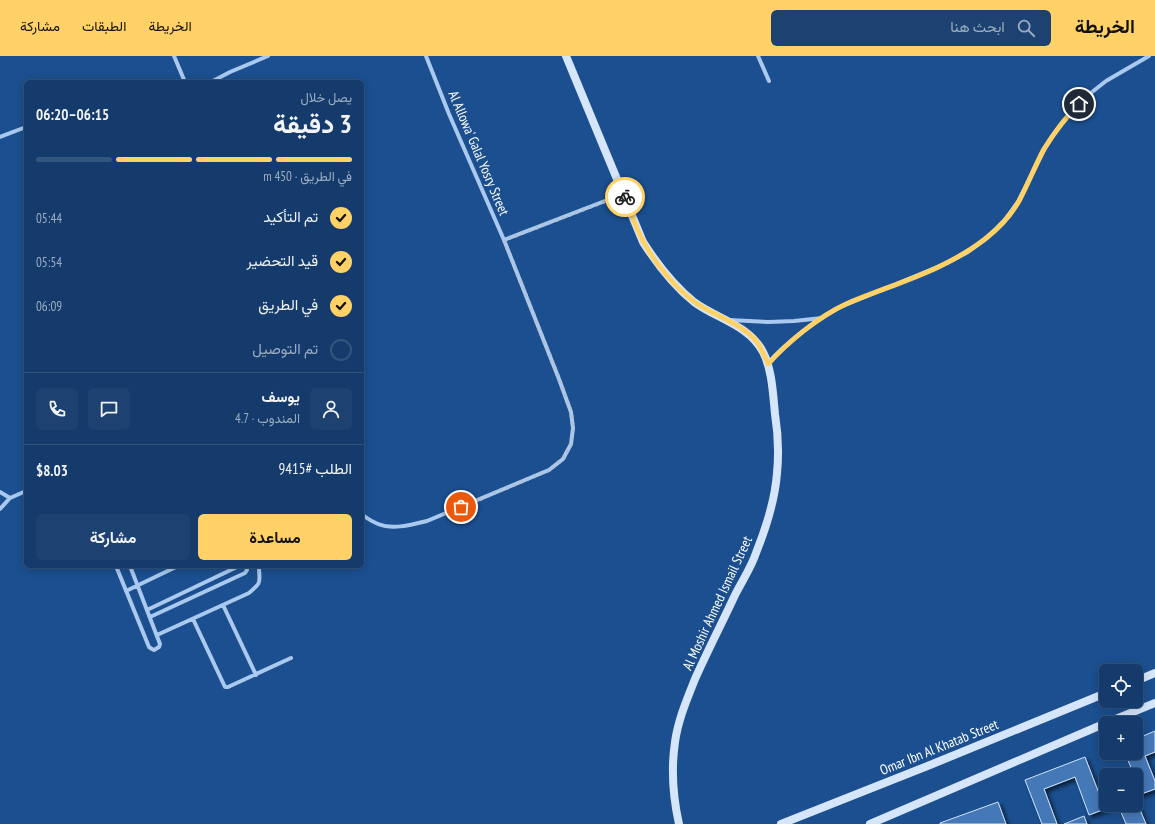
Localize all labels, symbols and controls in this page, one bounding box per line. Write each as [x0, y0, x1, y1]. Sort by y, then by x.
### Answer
search box [771, 10, 1051, 46]
text: الخريطة [1075, 14, 1135, 38]
text: مشاركة [20, 17, 60, 35]
text: الطبقات [82, 17, 126, 35]
text: الخريطة [148, 17, 192, 35]
text: ابحث هنا [950, 17, 1005, 36]
icon: search [1015, 17, 1037, 39]
pin [1062, 87, 1096, 121]
street label: Al Allowa' Galal Yosry Street [445, 88, 513, 218]
text: يصل خلال [300, 89, 352, 106]
icon: home [1068, 93, 1090, 115]
text: 06:15–06:20 [36, 105, 109, 124]
text: 3 دقيقة [273, 107, 352, 140]
text: في الطريق · 450 m [263, 168, 352, 185]
courier [605, 177, 645, 217]
icon: bike [614, 186, 636, 208]
text: تم التأكيد [263, 207, 318, 226]
icon: check [330, 207, 352, 229]
text: 05:44 [36, 210, 62, 227]
text: قيد التحضير [246, 251, 318, 270]
icon: check [330, 251, 352, 273]
text: 05:54 [36, 254, 62, 271]
text: في الطريق [258, 295, 318, 314]
icon: check [330, 295, 352, 317]
text: 06:09 [36, 298, 62, 315]
text: تم التوصيل [252, 339, 318, 358]
text: يوسف [262, 387, 300, 406]
button: phone [36, 388, 78, 430]
button: chat [88, 388, 130, 430]
button: person [310, 388, 352, 430]
text: المندوب · 4.7 [235, 410, 300, 427]
text: الطلب #9415 [278, 459, 352, 478]
text: $8.03 [36, 461, 68, 480]
pin [444, 490, 478, 524]
icon: bag [450, 496, 472, 518]
button: مشاركة [36, 514, 190, 560]
button: مساعدة [198, 514, 352, 560]
street label: Al Moshir Ahmed Ismail Street [678, 533, 756, 673]
map controls [1099, 664, 1143, 812]
button: locate [1099, 664, 1143, 708]
street label: Omar Ibn Al Khatab Street [877, 715, 1001, 779]
button: + [1099, 716, 1143, 760]
button: − [1099, 768, 1143, 812]

